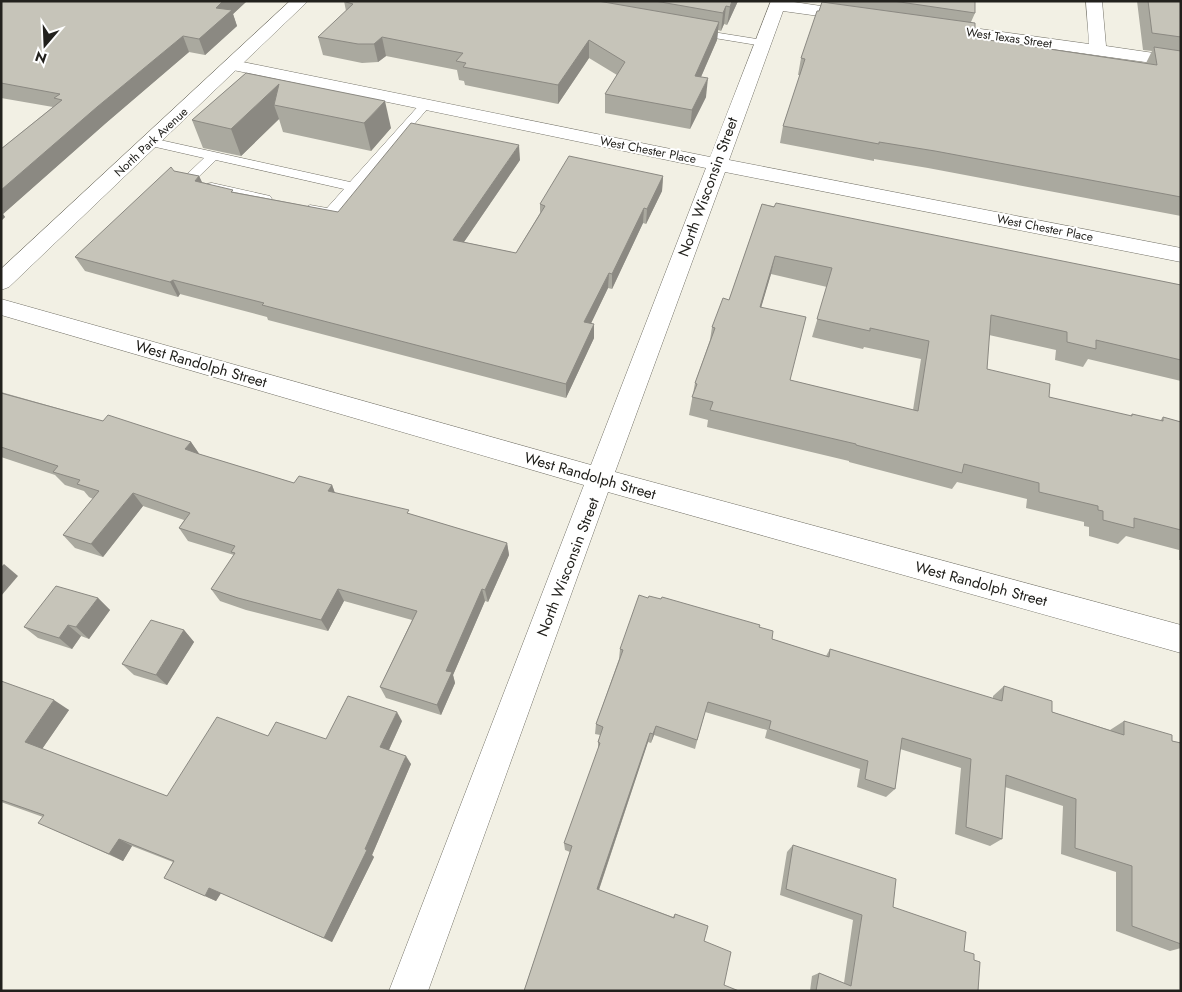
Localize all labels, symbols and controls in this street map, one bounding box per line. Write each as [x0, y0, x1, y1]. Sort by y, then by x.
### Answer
north arrow [20, 20, 70, 70]
street label: West Texas Street [965, 23, 1053, 53]
text: N [32, 46, 49, 69]
street label: North Park Avenue [110, 103, 192, 181]
street label: North Wisconsin Street [673, 114, 744, 260]
street label: West Chester Place [598, 132, 698, 168]
street label: West Chester Place [995, 210, 1095, 246]
street label: West Randolph Street [133, 335, 270, 393]
street label: West Randolph Street [522, 447, 659, 505]
street label: North Wisconsin Street [531, 494, 605, 640]
street label: West Randolph Street [913, 556, 1050, 612]

